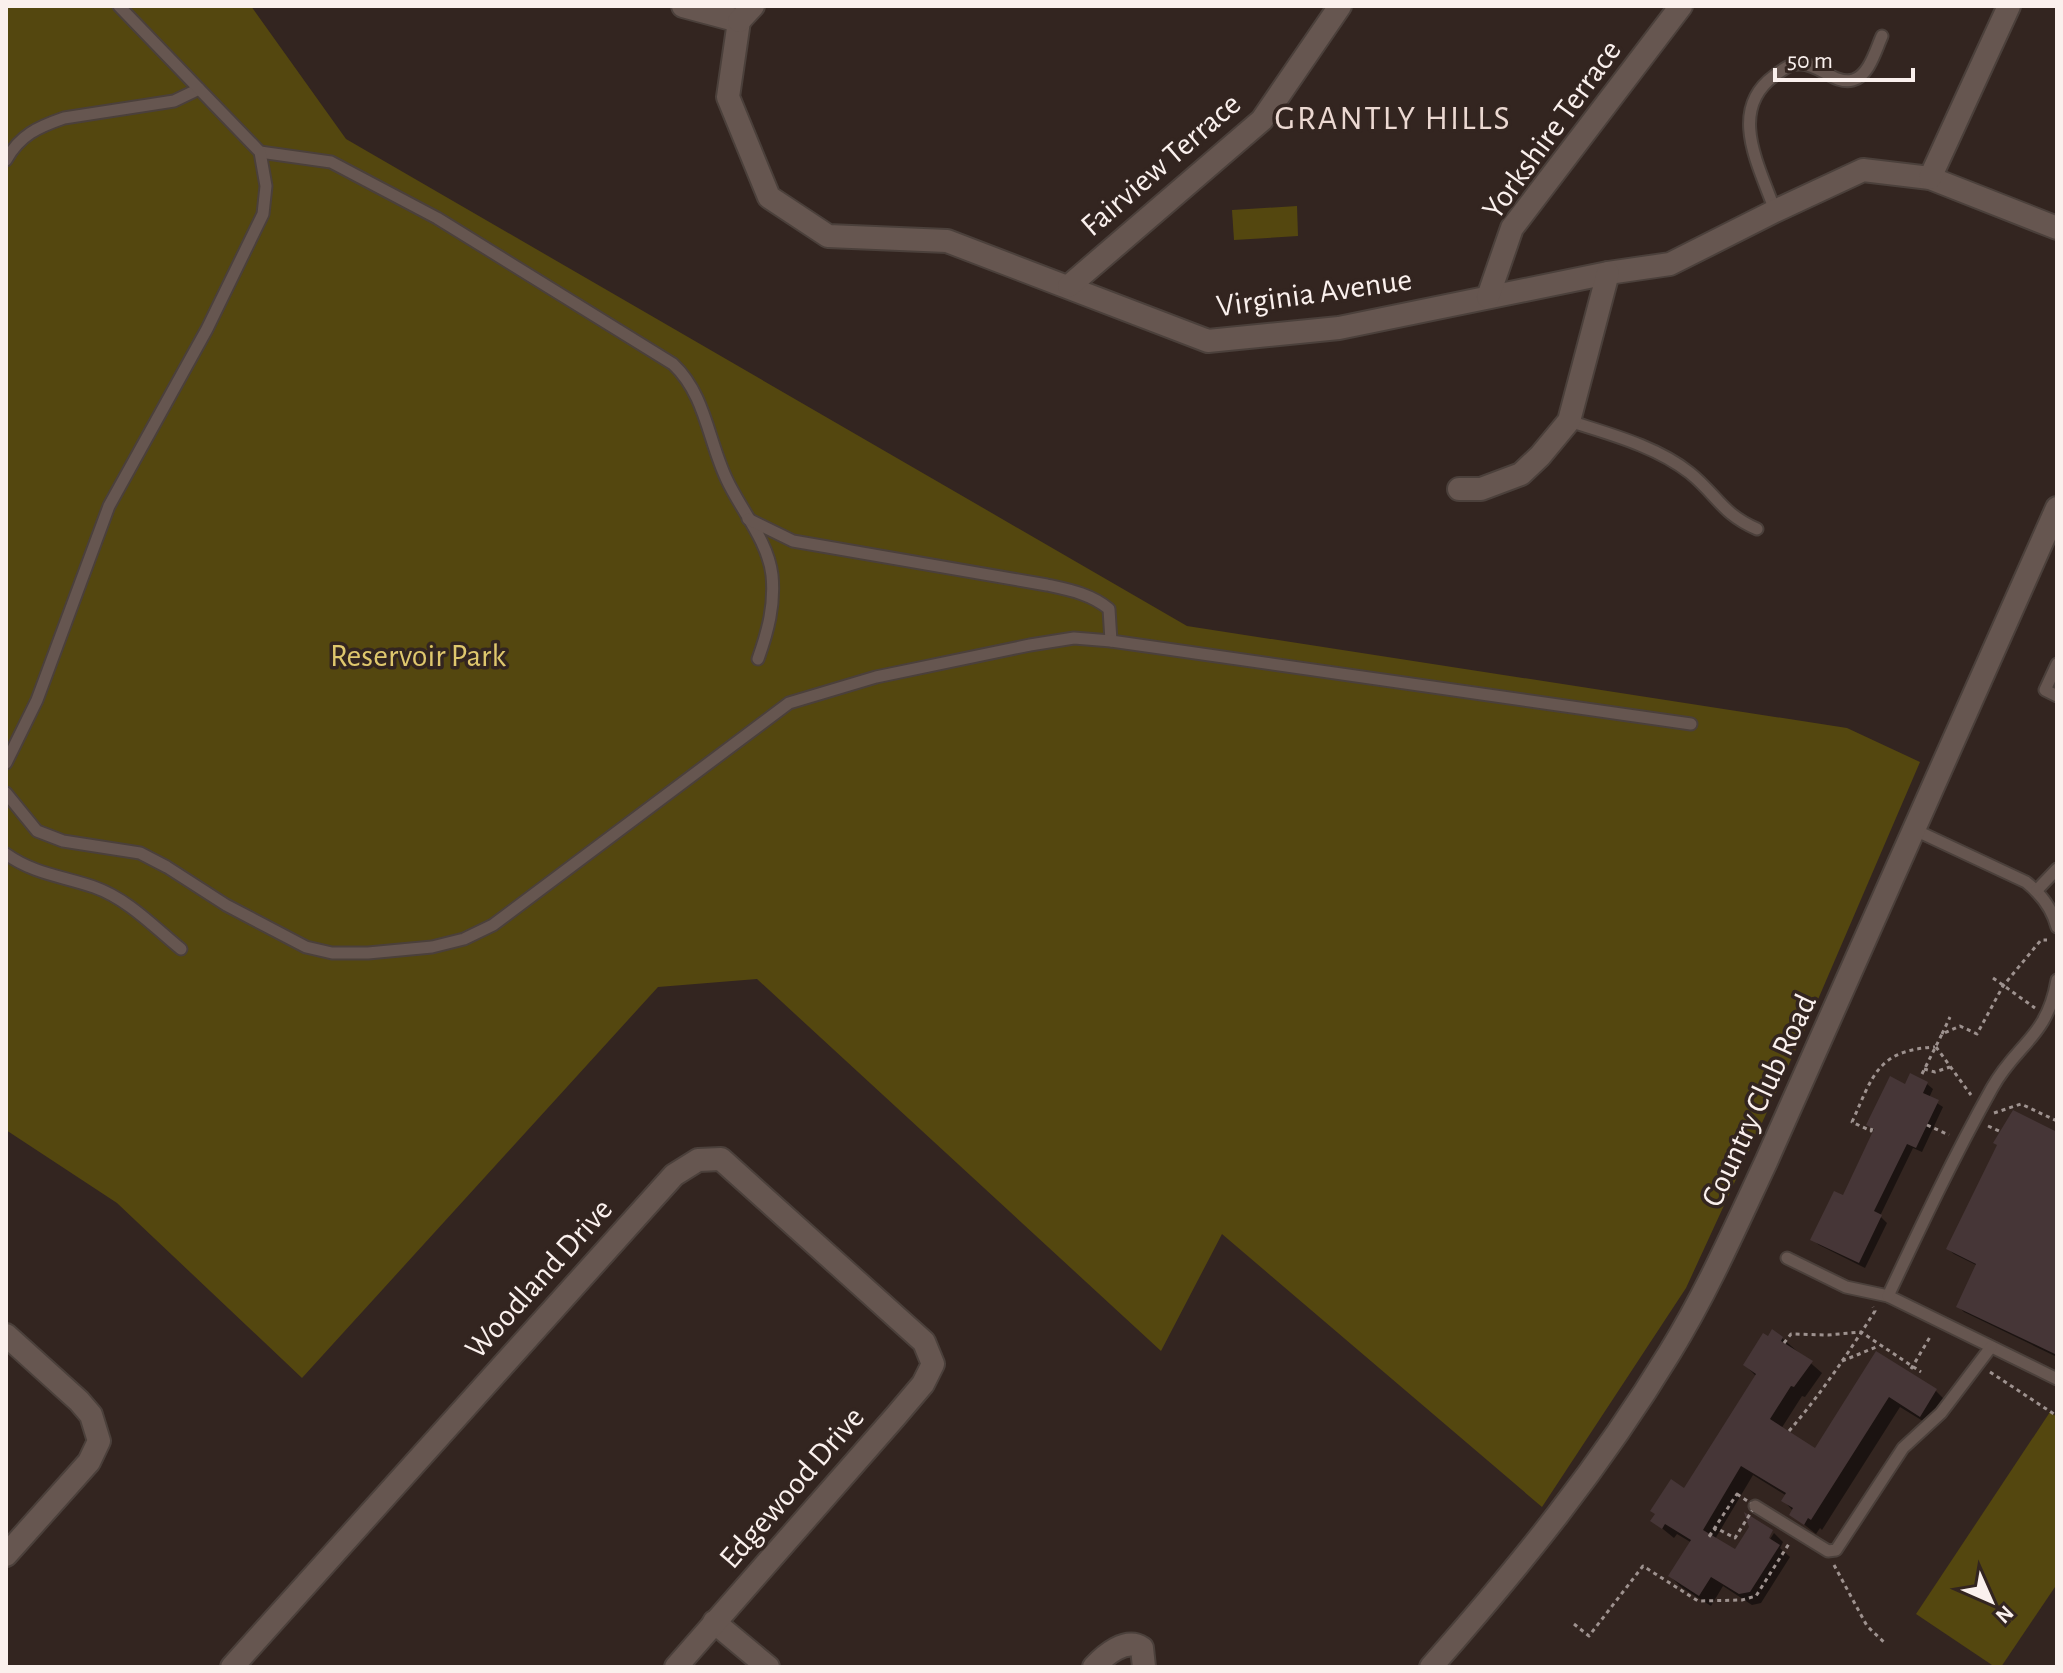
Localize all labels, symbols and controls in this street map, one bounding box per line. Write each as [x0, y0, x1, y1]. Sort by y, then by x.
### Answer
scale bar [1775, 32, 1913, 82]
street label: Yorkshire Terrace [1476, 34, 1627, 225]
text: 50 m [1787, 49, 1833, 73]
street label: Fairview Terrace [1075, 87, 1246, 242]
district label: GRANTLY HILLS [1275, 102, 1511, 136]
street label: Virginia Avenue [1214, 263, 1414, 323]
park label: Reservoir Park [330, 640, 506, 672]
street label: Country Club Road [1696, 989, 1822, 1212]
street label: Woodland Drive [459, 1193, 618, 1365]
street label: Edgewood Drive [713, 1401, 870, 1575]
north arrow [1951, 1561, 2031, 1641]
text: N [1991, 1601, 2018, 1628]

